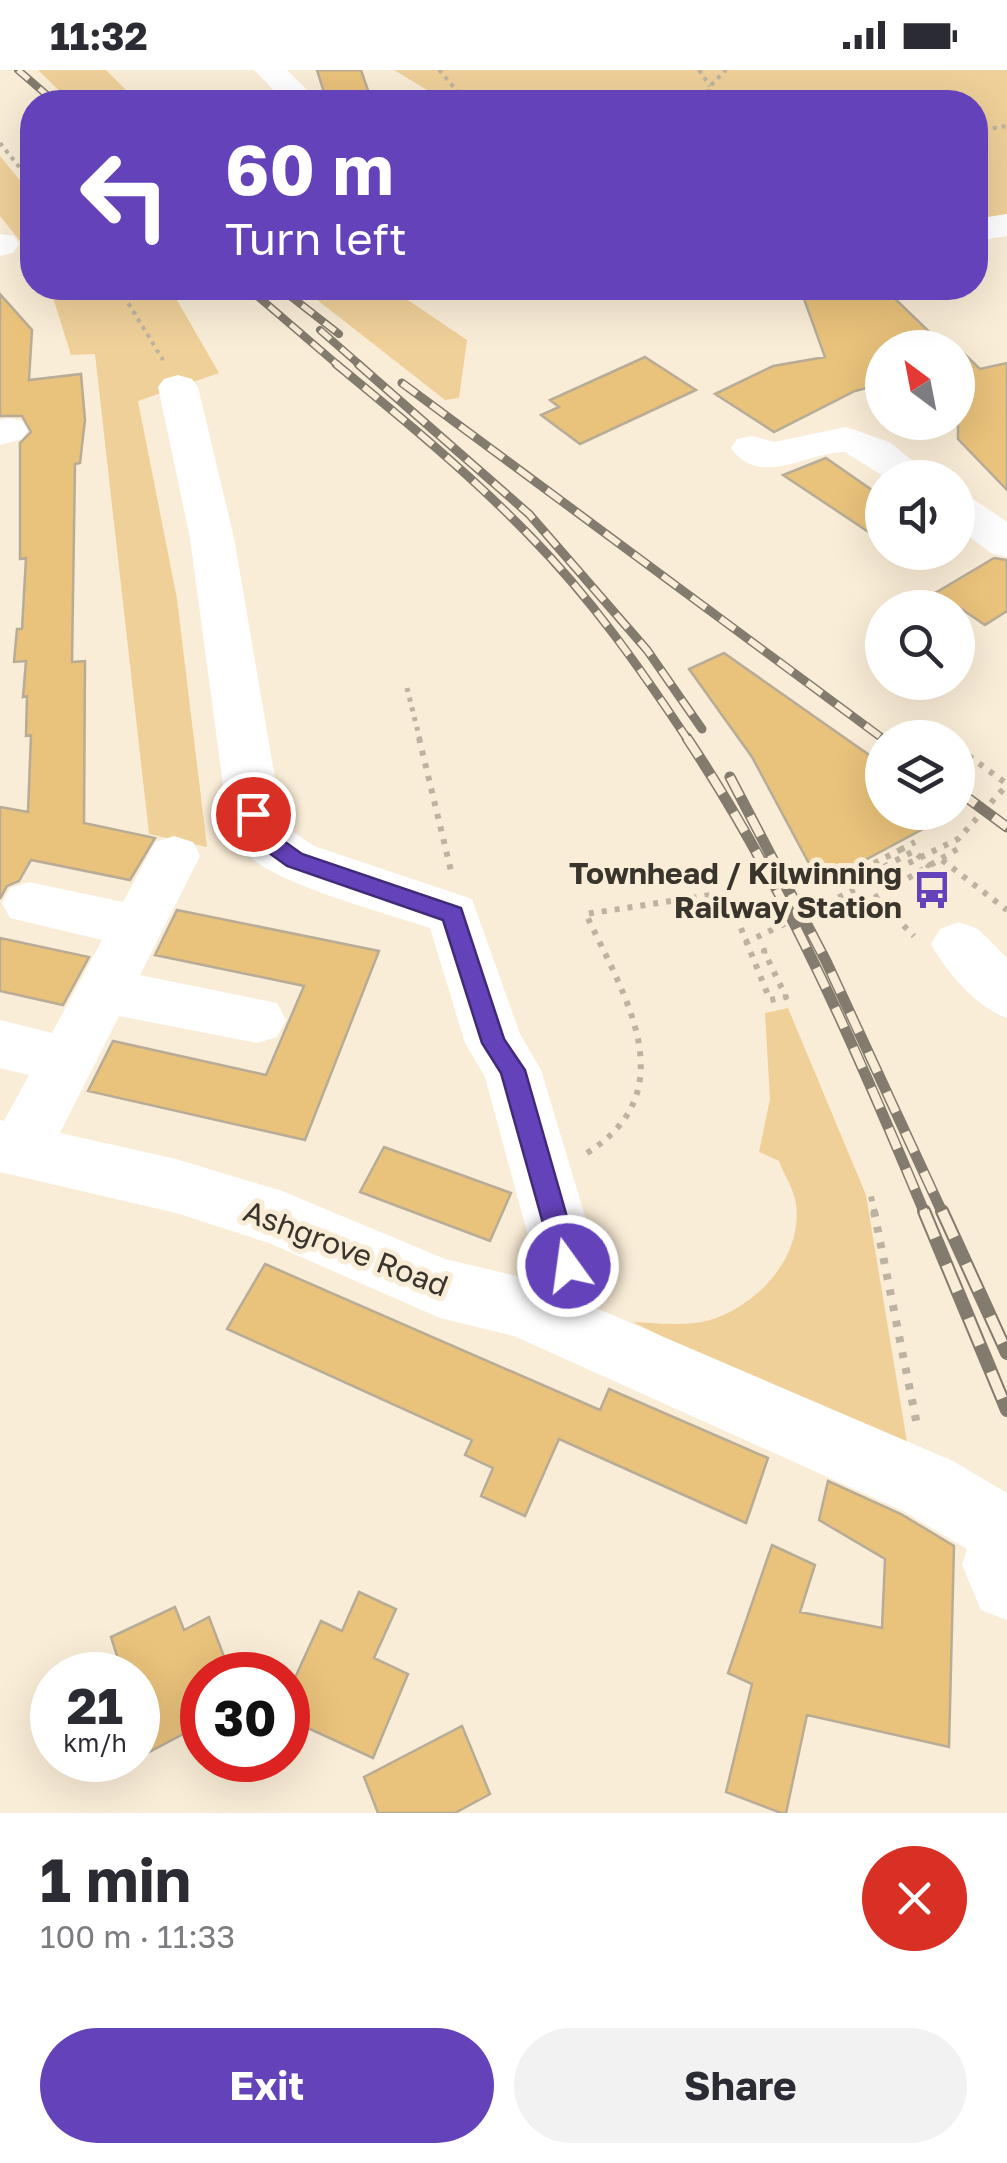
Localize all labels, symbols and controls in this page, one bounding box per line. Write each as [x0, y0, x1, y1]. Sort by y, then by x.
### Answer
text: 11:32 [50, 13, 148, 58]
text: 60 m [225, 126, 394, 210]
icon: left [60, 130, 190, 260]
text: Turn left [225, 211, 407, 265]
north arrow [865, 330, 975, 440]
map controls [865, 330, 975, 830]
button: sound [865, 460, 975, 570]
button: search [865, 590, 975, 700]
button: layers [865, 720, 975, 830]
pin [211, 772, 296, 857]
icon: arrive [226, 787, 281, 842]
place label: Townhead / Kilwinning Railway Station [569, 855, 902, 925]
bus stop icon: Townhead / Kilwinning Railway Station [911, 869, 953, 911]
street label: Ashgrove Road [239, 1192, 453, 1304]
position arrow [516, 1214, 620, 1318]
speed limit sign: 30 [180, 1652, 310, 1782]
text: 21 [67, 1675, 123, 1735]
text: km/h [63, 1727, 127, 1758]
text: 1 min [40, 1843, 191, 1915]
button: close [862, 1846, 967, 1951]
text: 100 m · 11:33 [40, 1917, 235, 1955]
button: Exit [40, 2028, 494, 2143]
button: Share [514, 2028, 967, 2143]

